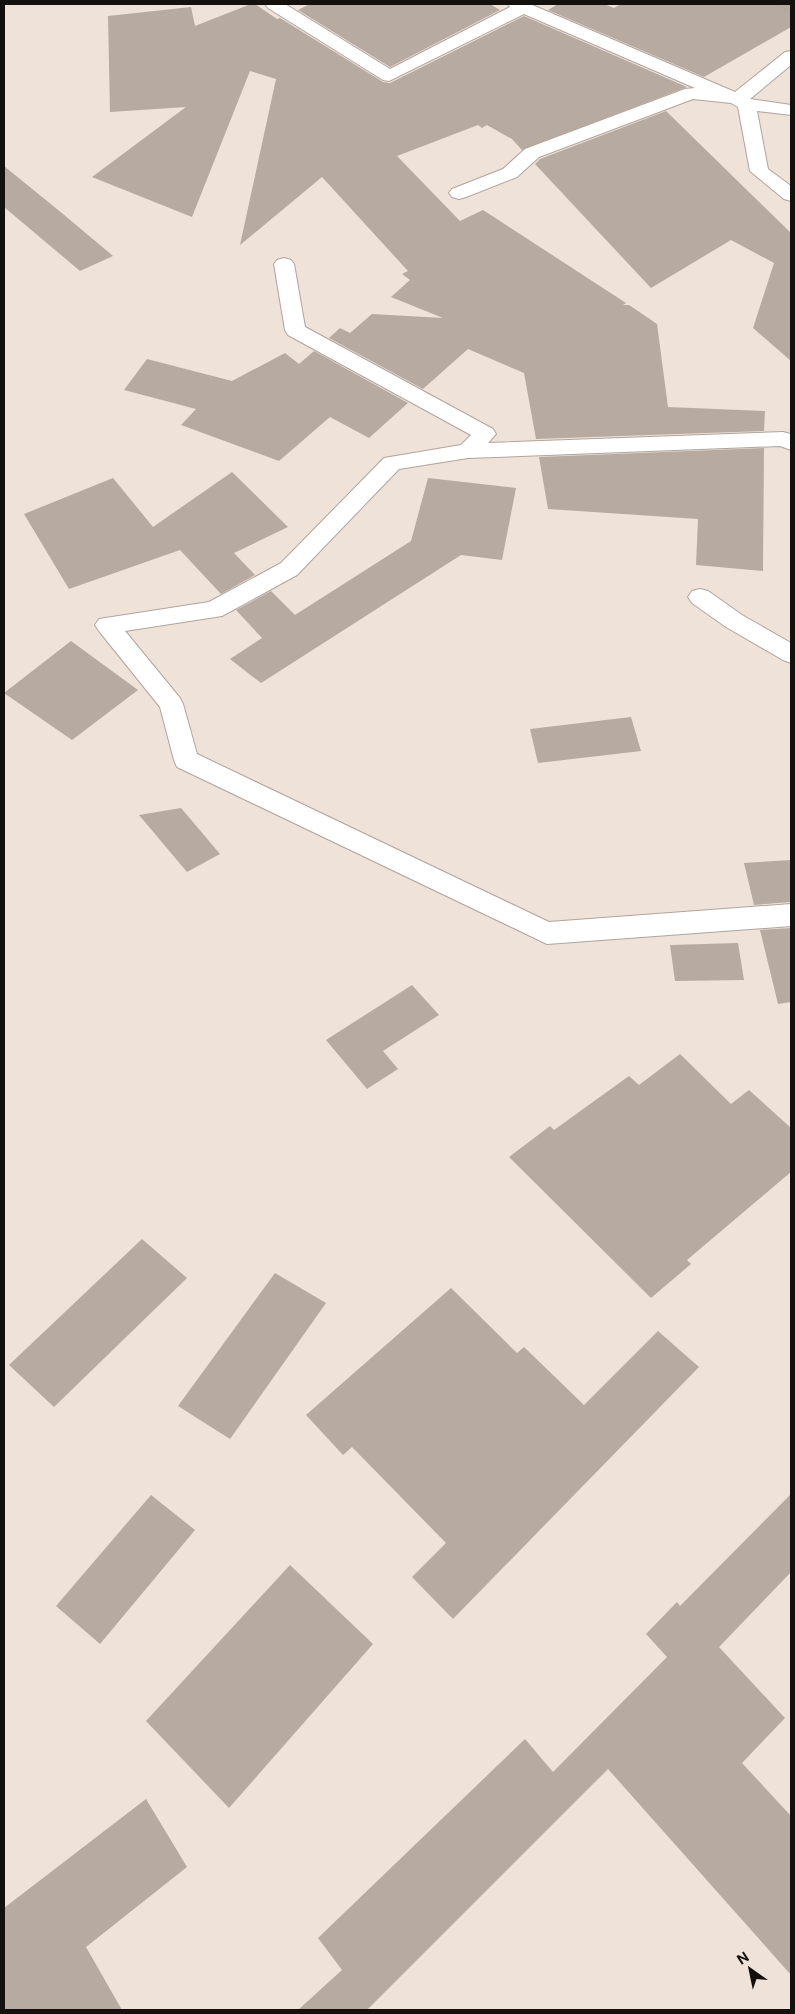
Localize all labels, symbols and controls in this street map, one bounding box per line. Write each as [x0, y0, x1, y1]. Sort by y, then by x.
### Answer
north arrow [725, 1944, 775, 1994]
text: N [734, 1948, 752, 1968]

